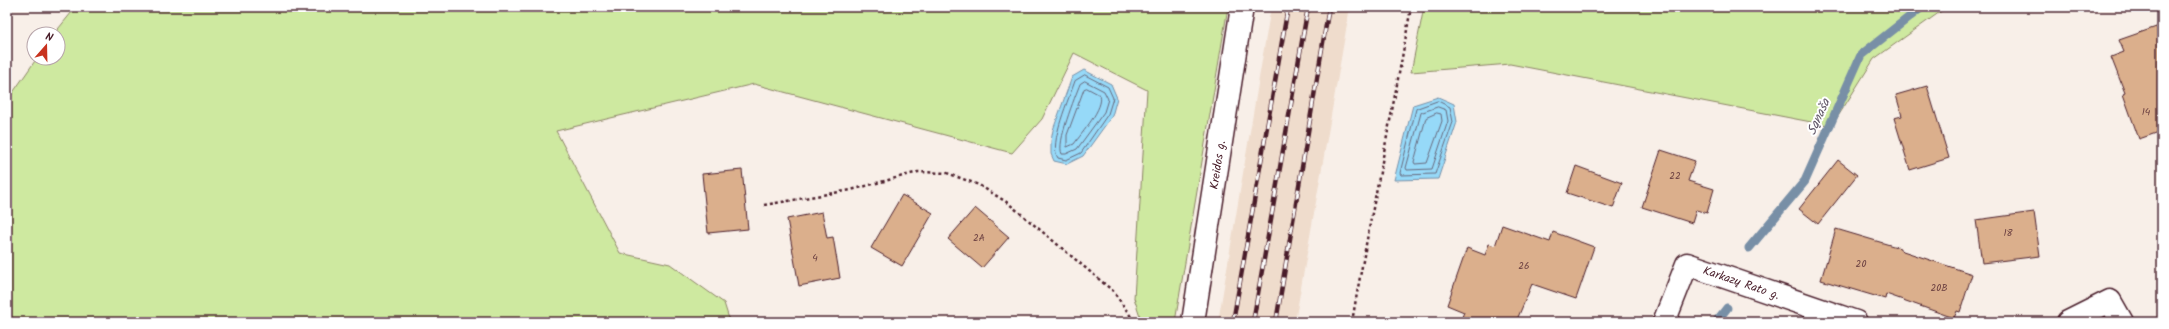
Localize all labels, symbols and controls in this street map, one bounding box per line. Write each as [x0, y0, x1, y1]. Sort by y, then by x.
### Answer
north arrow [26, 26, 66, 66]
text: N [43, 28, 55, 47]
water label: Sąnaša [1802, 95, 1837, 138]
house number: 14 [2142, 104, 2151, 120]
street label: Kreidos g. [1204, 139, 1231, 191]
house number: 22 [1669, 168, 1681, 184]
house number: 18 [2003, 225, 2014, 241]
house number: 2A [973, 230, 985, 246]
house number: 4 [812, 250, 818, 266]
house number: 20 [1856, 256, 1866, 272]
house number: 26 [1518, 258, 1530, 274]
street label: Karkazų Rato g. [1701, 261, 1783, 305]
house number: 20B [1930, 280, 1948, 296]

